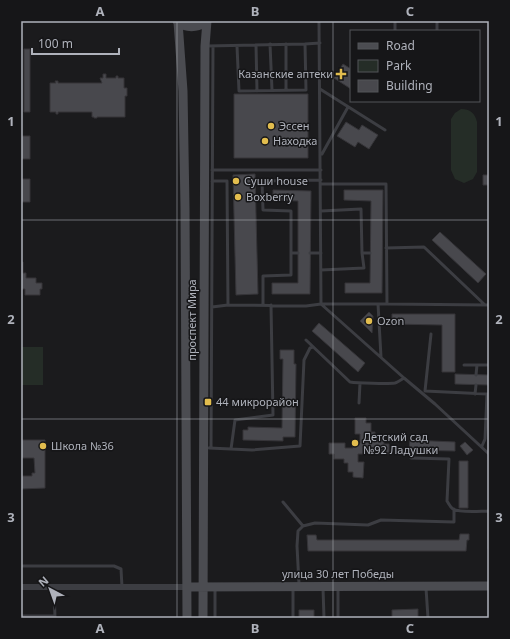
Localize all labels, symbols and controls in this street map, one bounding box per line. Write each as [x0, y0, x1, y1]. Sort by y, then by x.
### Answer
text: A [96, 2, 105, 20]
text: B [251, 2, 259, 20]
text: C [406, 2, 414, 20]
scale bar [32, 30, 119, 56]
legend [350, 30, 480, 102]
text: 100 m [38, 35, 73, 52]
text: Road [386, 37, 415, 54]
text: Park [386, 57, 412, 74]
place label: Казанские аптеки [238, 66, 333, 81]
marker: Казанские аптеки [336, 69, 346, 79]
text: Building [386, 77, 433, 94]
text: 1 [7, 112, 15, 130]
text: 1 [495, 112, 503, 130]
place label: Эссен [279, 118, 310, 133]
marker: Эссен [266, 121, 276, 131]
place label: Находка [273, 133, 317, 148]
marker: Находка [260, 136, 270, 146]
place label: Суши house [244, 173, 308, 188]
marker: Суши house [231, 176, 241, 186]
place label: Boxberry [246, 189, 293, 204]
marker: Boxberry [233, 192, 243, 202]
street label: проспект Мира [184, 279, 199, 361]
text: 2 [7, 310, 15, 328]
text: 2 [495, 310, 503, 328]
place label: Ozon [377, 313, 404, 328]
marker: Ozon [364, 316, 374, 326]
place label: 44 микрорайон [216, 394, 299, 409]
marker: 44 микрорайон [203, 397, 213, 407]
place label: Детский сад №92 Ладушки [363, 429, 438, 457]
place label: Школа №36 [51, 438, 114, 453]
marker: Детский сад №92 Ладушки [350, 438, 360, 448]
marker: Школа №36 [38, 441, 48, 451]
text: 3 [7, 508, 15, 526]
text: 3 [495, 508, 503, 526]
street label: улица 30 лет Победы [282, 566, 394, 581]
north arrow [30, 569, 70, 609]
text: N [35, 572, 51, 590]
text: A [96, 619, 105, 637]
text: B [251, 619, 259, 637]
text: C [406, 619, 414, 637]

